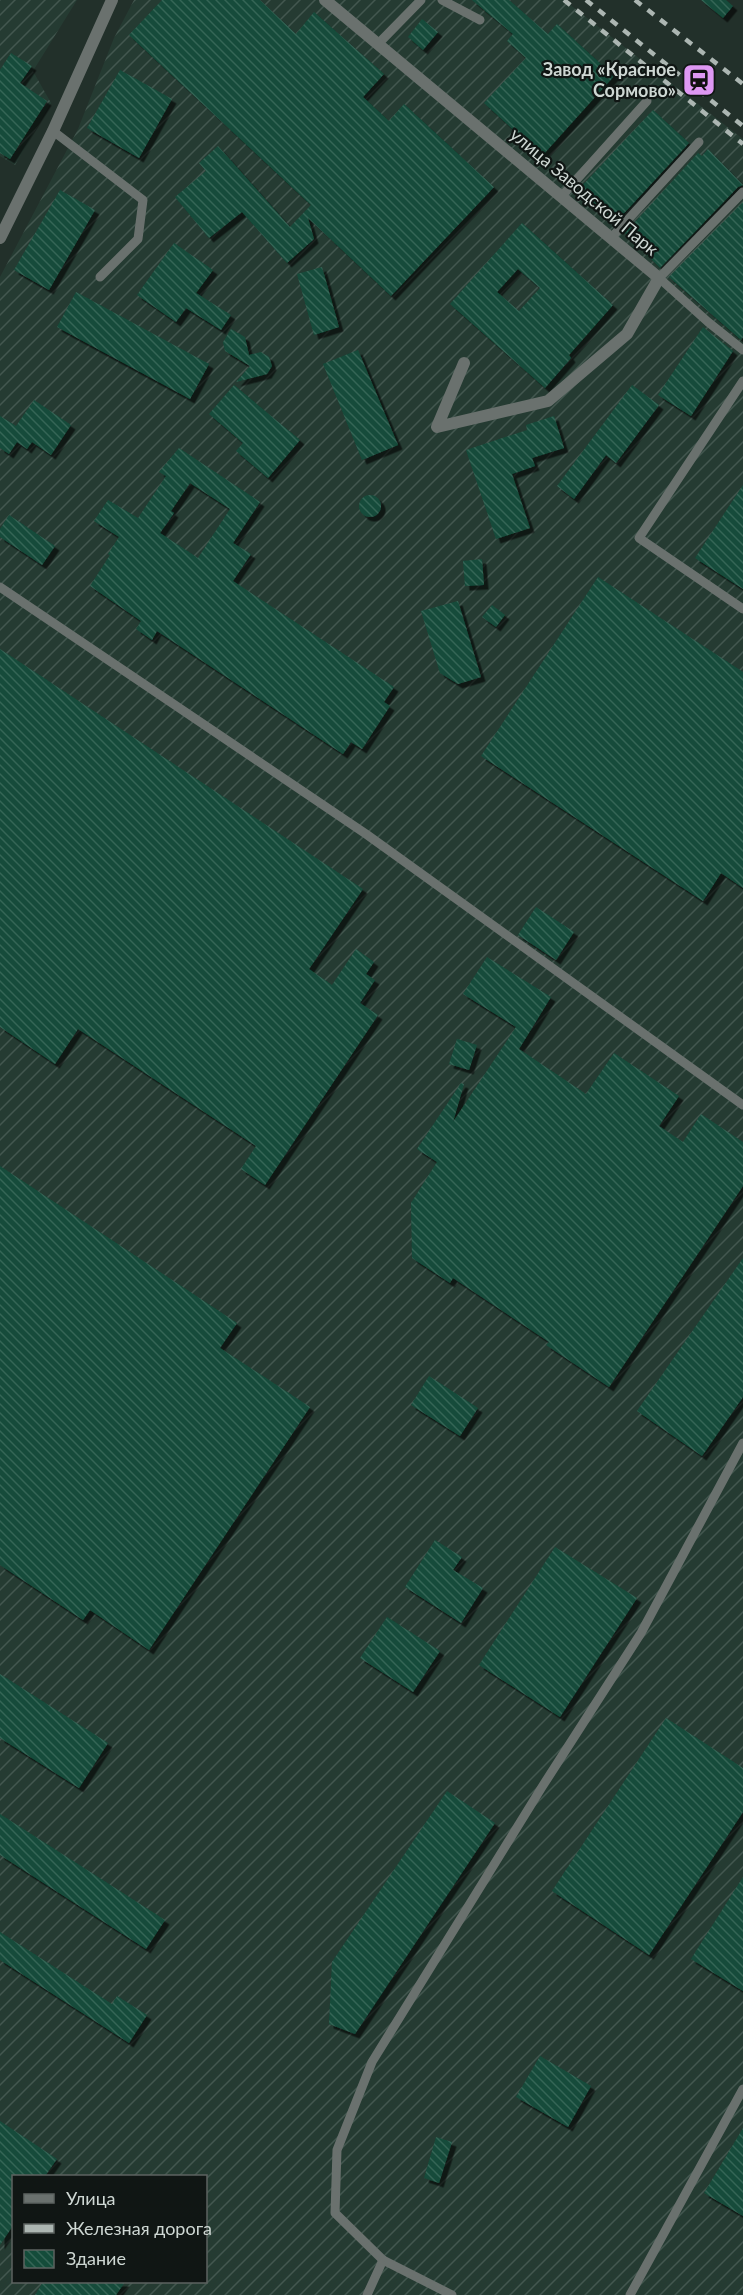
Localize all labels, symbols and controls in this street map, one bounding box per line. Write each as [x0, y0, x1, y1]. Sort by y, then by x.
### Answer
place label: Завод «Красное Сормово» [543, 58, 676, 101]
station icon: Завод «Красное Сормово» [681, 62, 717, 98]
street label: улица Заводской Парк [506, 123, 664, 260]
legend [12, 2175, 207, 2283]
text: Улица [66, 2187, 116, 2209]
text: Железная дорога [66, 2217, 212, 2239]
text: Здание [66, 2247, 126, 2269]

